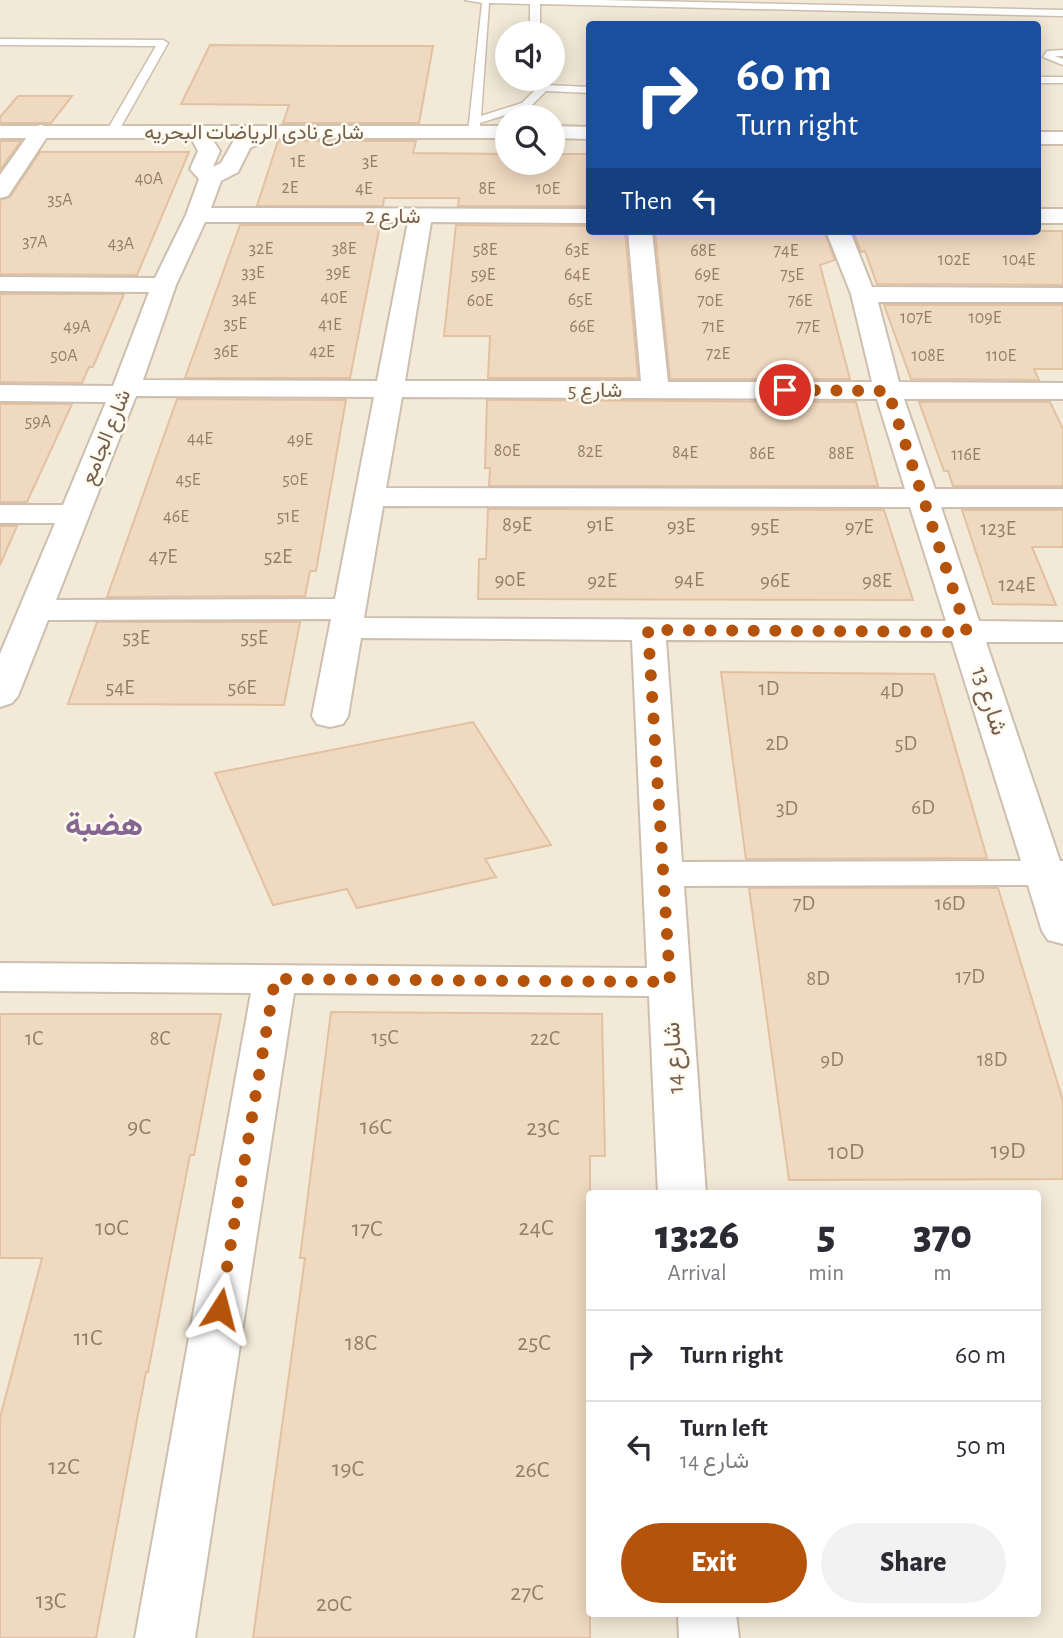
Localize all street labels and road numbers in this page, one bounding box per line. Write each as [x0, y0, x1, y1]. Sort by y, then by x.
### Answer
street label: شارع نادى الرياضات البحريه [144, 122, 364, 146]
street label: شارع 2 [365, 206, 421, 230]
street label: شارع 5 [568, 380, 622, 404]
street label: شارع الجامع [77, 387, 137, 489]
street label: شارع 13 [964, 664, 1011, 739]
street label: شارع 14 [660, 1021, 691, 1095]

